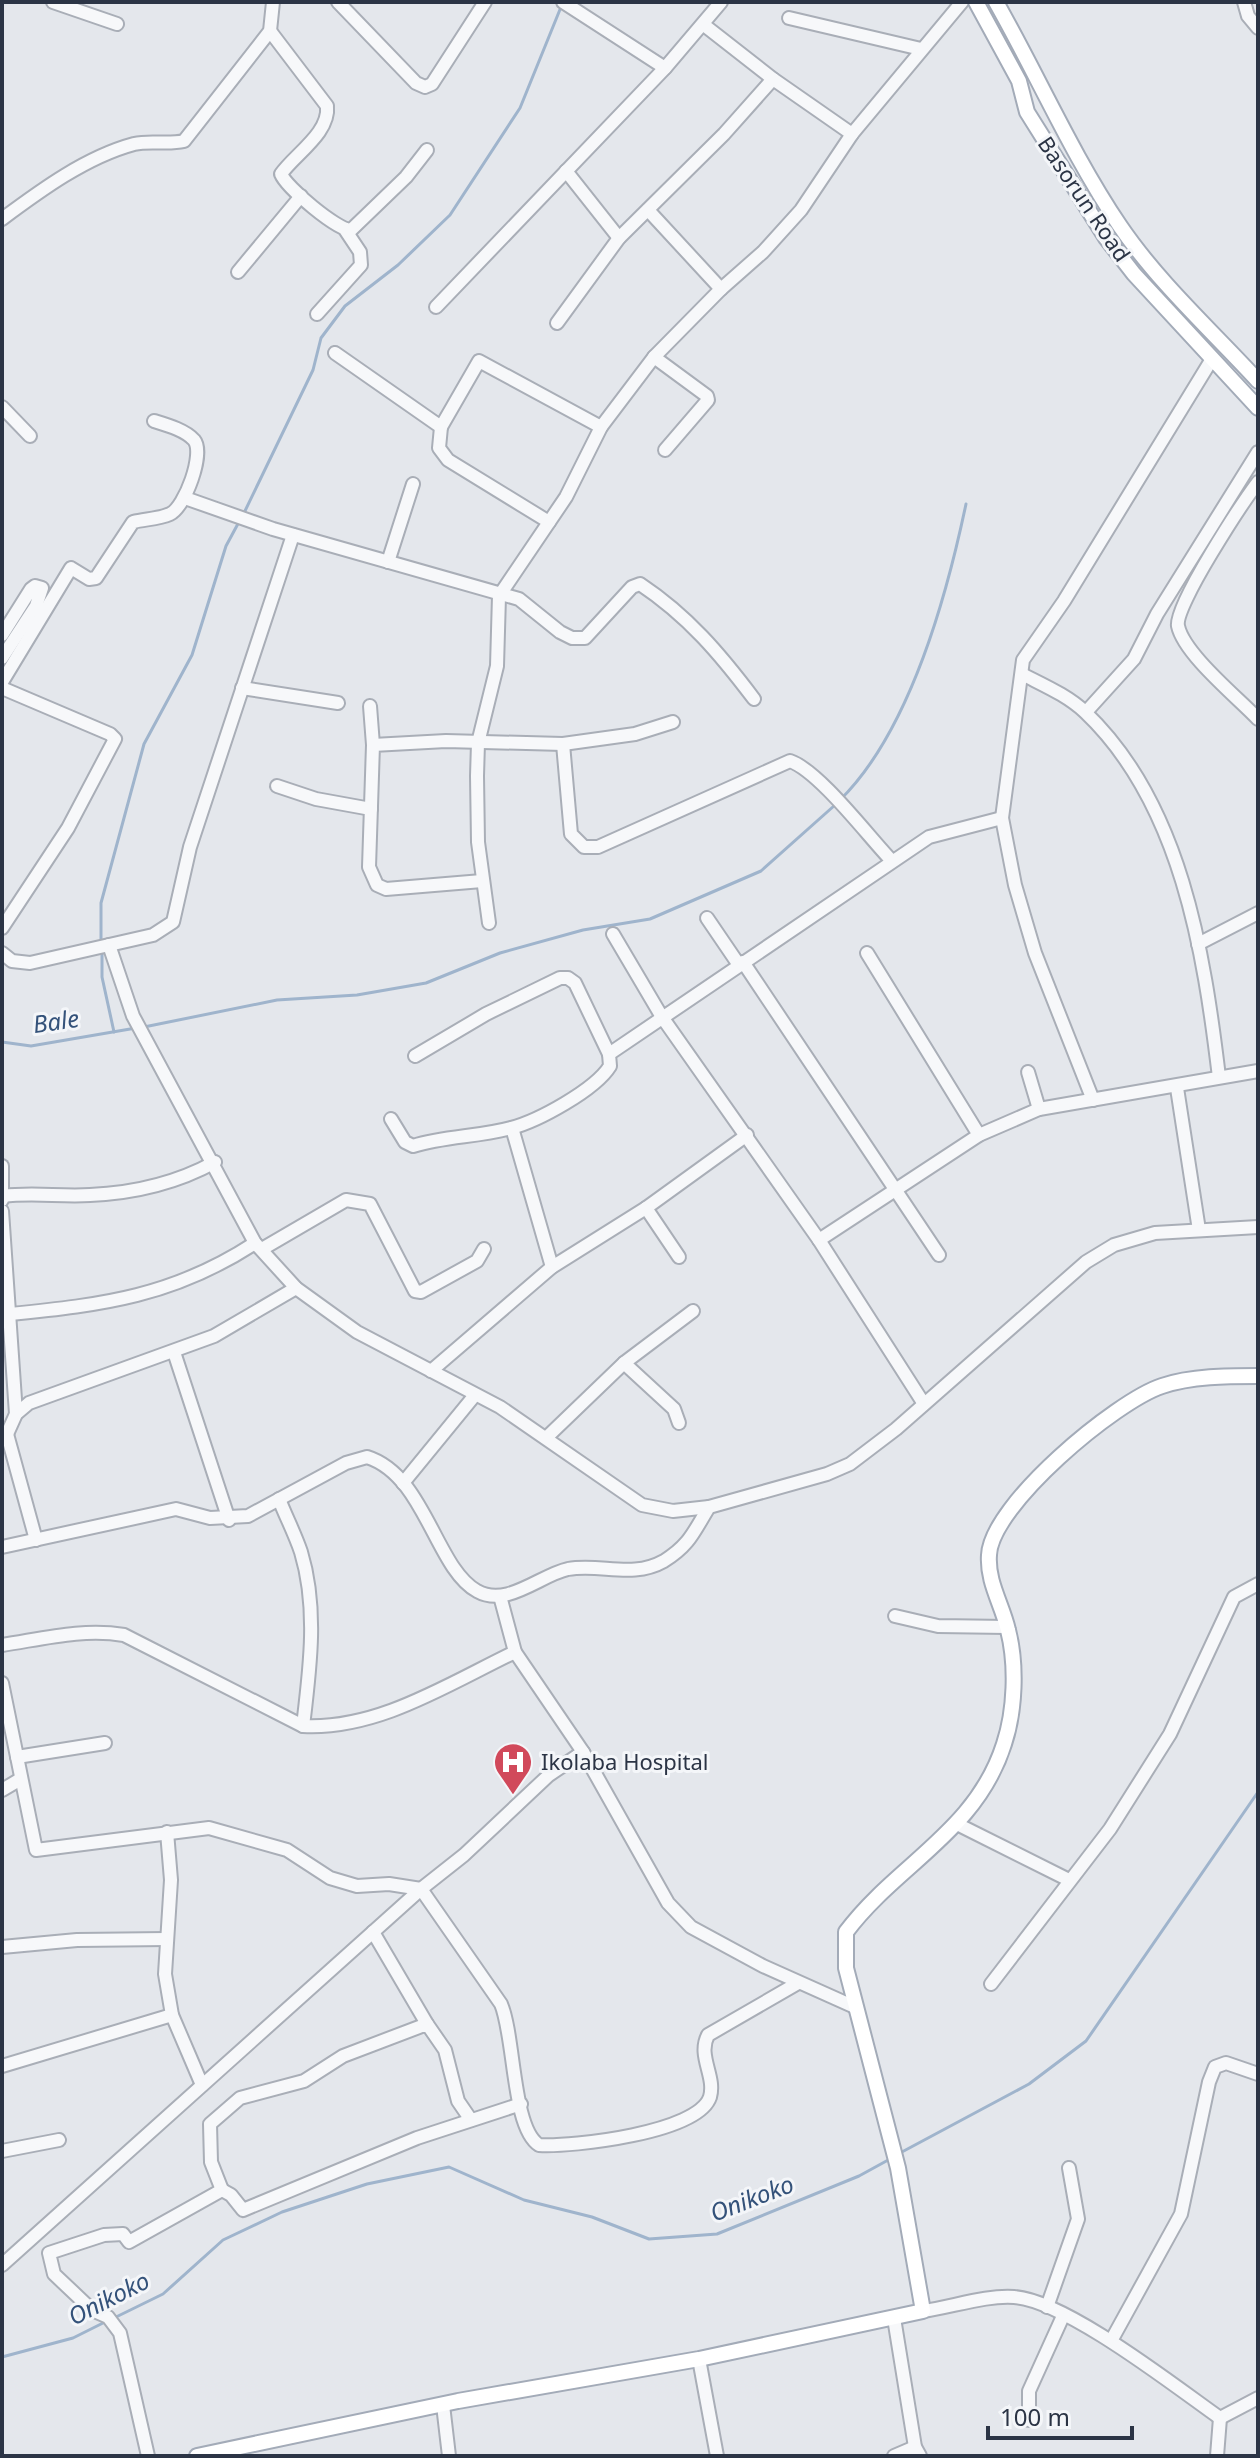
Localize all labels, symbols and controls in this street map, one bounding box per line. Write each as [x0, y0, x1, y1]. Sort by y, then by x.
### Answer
street label: Basorun Road [1032, 130, 1138, 267]
water label: Bale [31, 1001, 81, 1040]
hospital icon: Ikolaba Hospital [492, 1741, 534, 1796]
place label: Ikolaba Hospital [541, 1746, 708, 1776]
water label: Onikoko [705, 2167, 798, 2229]
water label: Onikoko [62, 2263, 155, 2332]
scale bar [988, 2390, 1132, 2440]
text: 100 m [1000, 2400, 1070, 2433]

